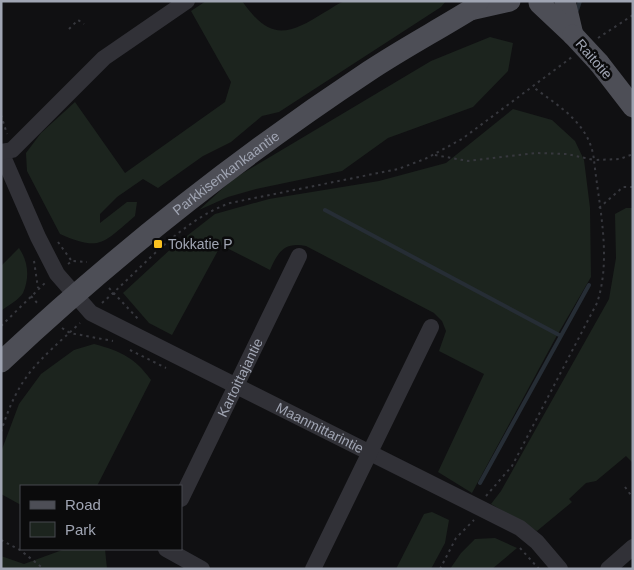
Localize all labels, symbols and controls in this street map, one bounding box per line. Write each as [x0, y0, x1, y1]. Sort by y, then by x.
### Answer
street label: Raitotie [572, 36, 616, 82]
street label: Parkkisenkankaantie [170, 128, 283, 218]
place label: Tokkatie P [168, 236, 233, 252]
marker: Tokkatie P [152, 238, 164, 250]
street label: Kartoittajantie [214, 335, 266, 420]
street label: Maanmittarintie [273, 399, 366, 456]
legend [20, 485, 182, 550]
text: Road [65, 496, 101, 513]
text: Park [65, 521, 96, 538]

